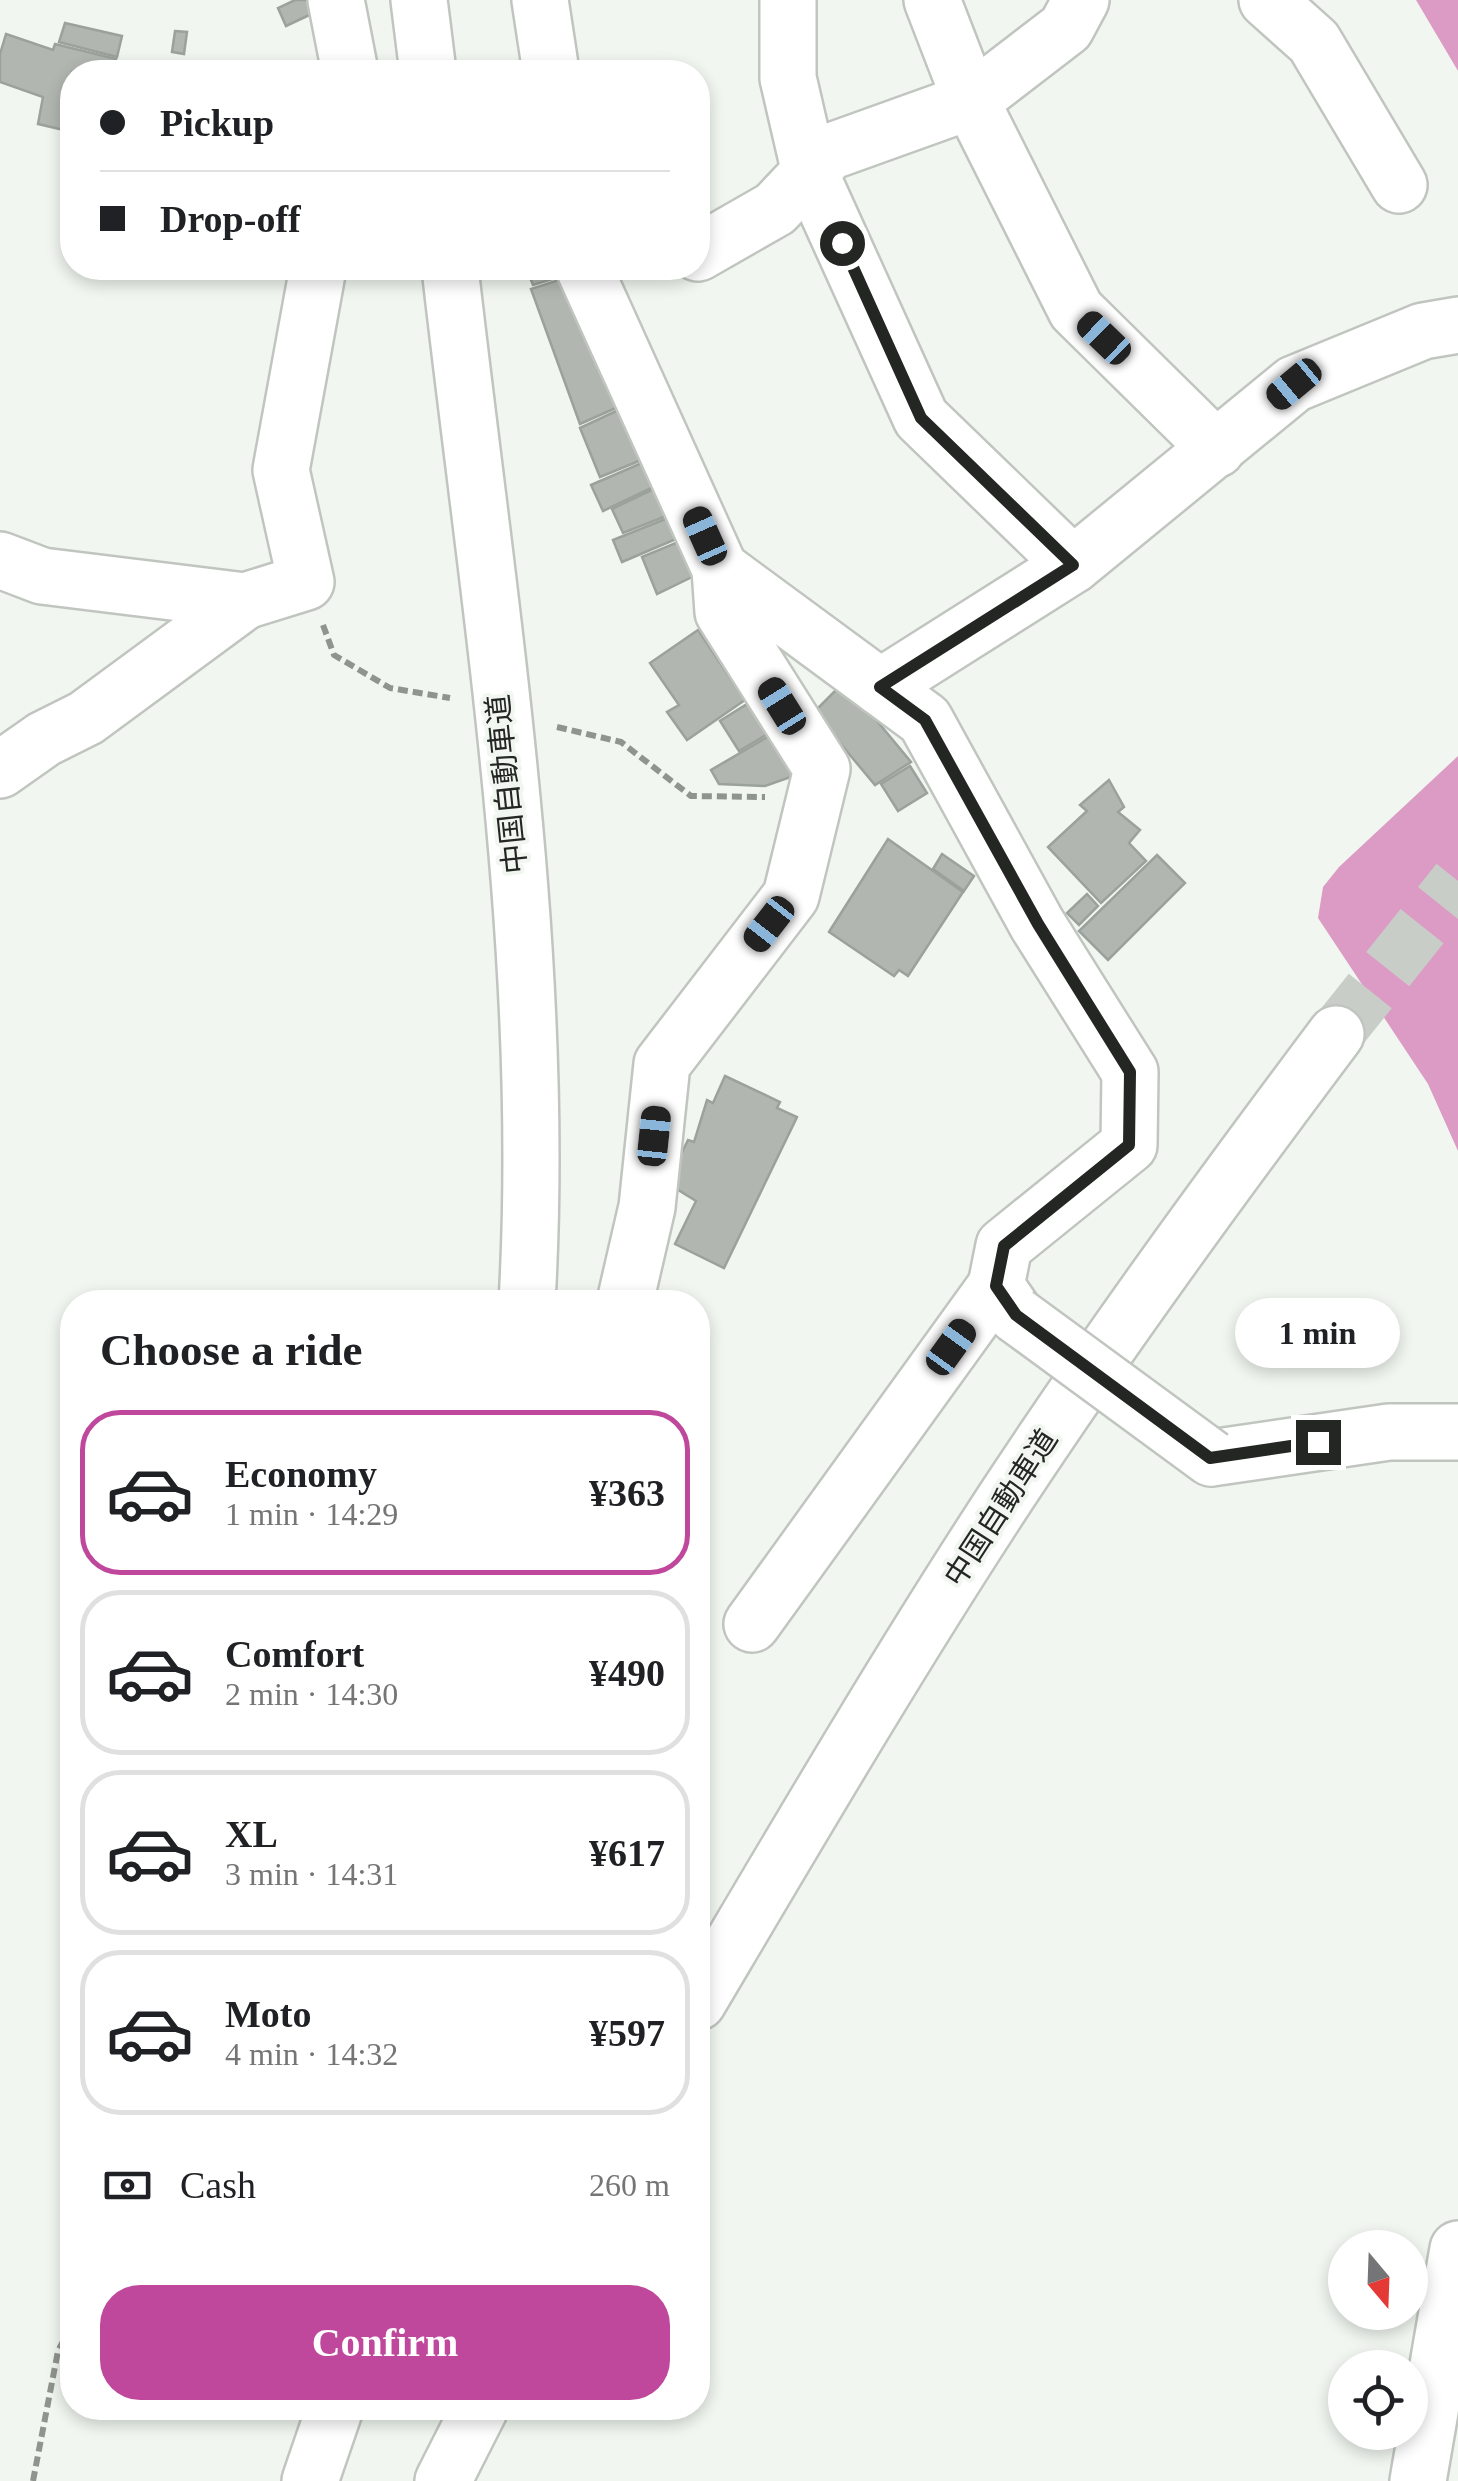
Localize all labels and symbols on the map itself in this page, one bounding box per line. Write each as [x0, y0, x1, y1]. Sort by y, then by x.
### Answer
route start [820, 221, 865, 266]
car [1072, 306, 1136, 370]
car [1261, 353, 1327, 415]
car [679, 502, 731, 570]
car [753, 673, 811, 739]
street label: 中国自動車道 [481, 693, 532, 875]
car [739, 891, 799, 957]
car [636, 1105, 672, 1167]
callout: 1 min [1236, 1297, 1400, 1367]
car [921, 1314, 981, 1380]
route end [1296, 1420, 1341, 1465]
street label: 中国自動車道 [938, 1423, 1063, 1592]
north arrow [1328, 2230, 1428, 2330]

